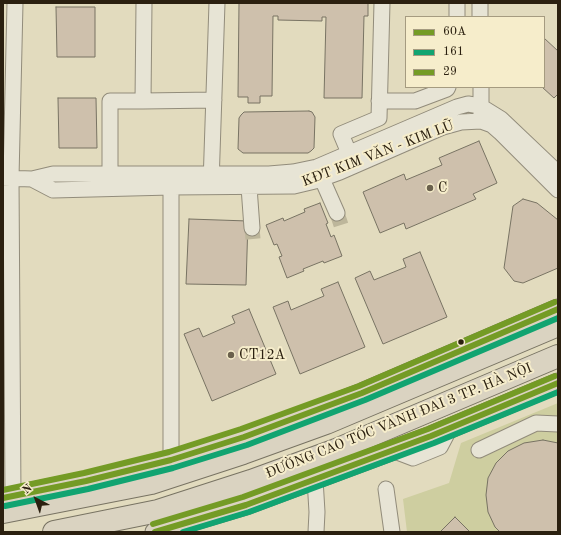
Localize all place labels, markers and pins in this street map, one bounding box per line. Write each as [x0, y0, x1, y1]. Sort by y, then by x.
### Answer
place label: C [438, 180, 447, 196]
marker: C [425, 183, 435, 193]
unlabelled marker [456, 337, 466, 347]
place label: CT12A [239, 347, 285, 363]
marker: CT12A [226, 350, 236, 360]

